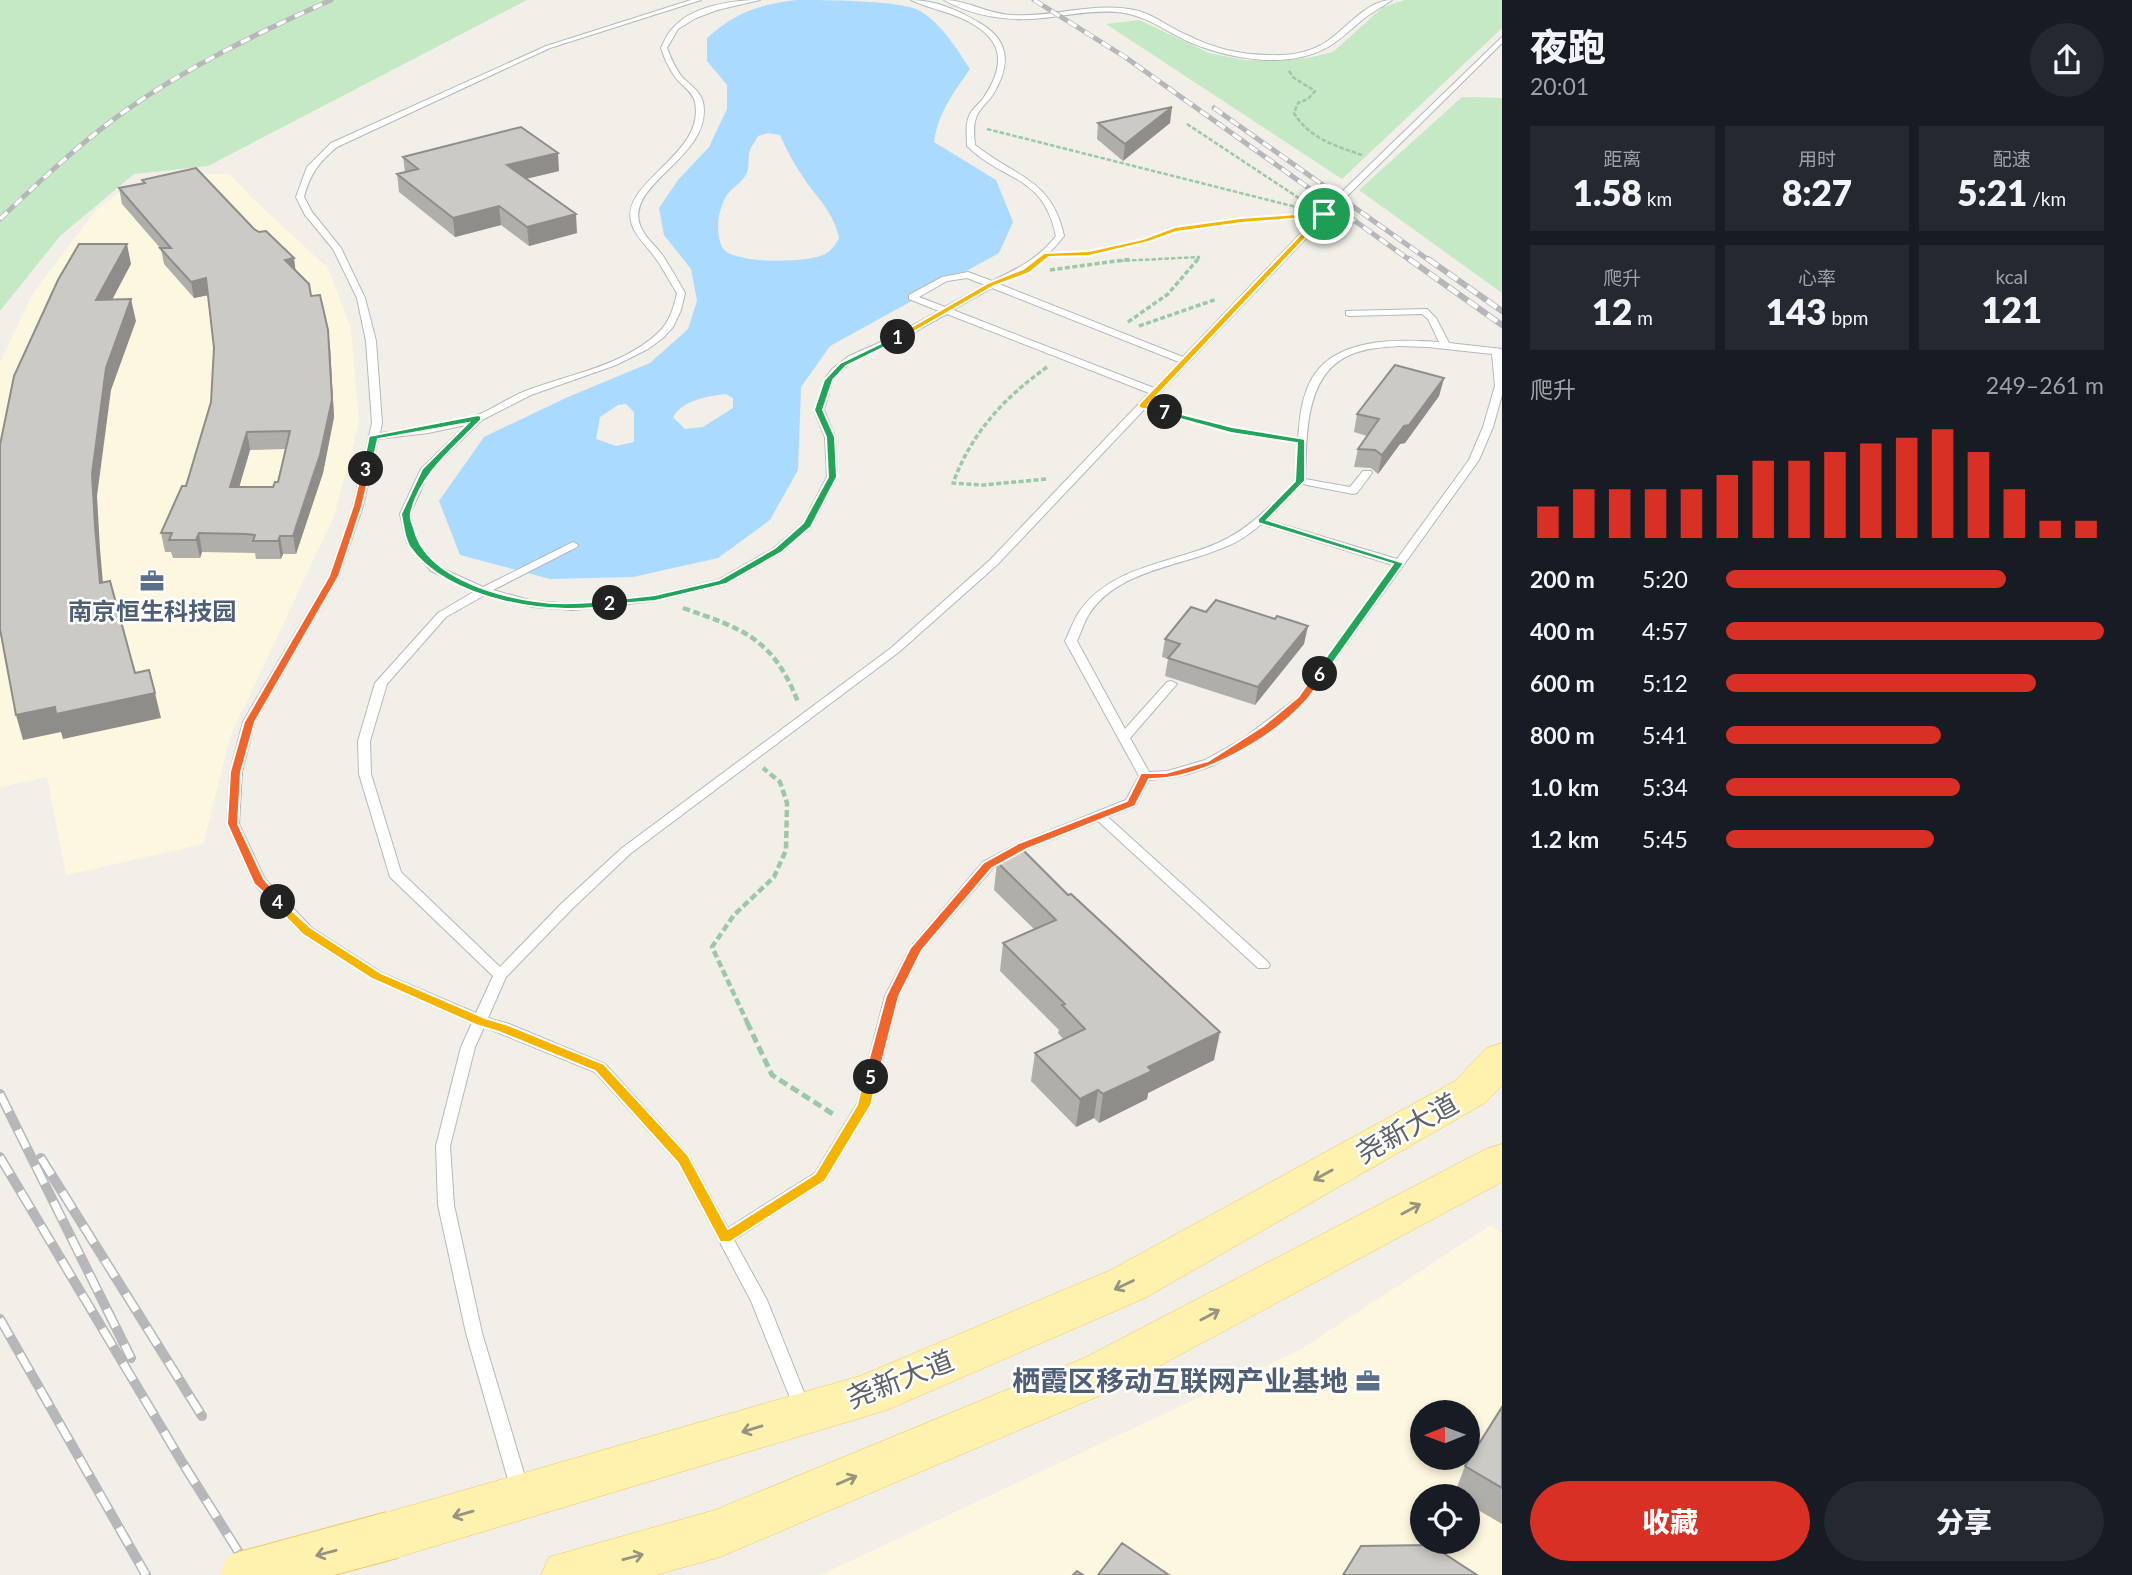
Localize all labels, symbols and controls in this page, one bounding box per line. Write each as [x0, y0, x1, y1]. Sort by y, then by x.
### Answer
text: 夜跑 [1530, 23, 1606, 69]
button: share [2030, 23, 2104, 97]
text: 20:01 [1530, 72, 1589, 100]
text: 距离 [1603, 147, 1641, 170]
text: 用时 [1798, 147, 1836, 170]
text: 配速 [1993, 147, 2031, 170]
text: 1.58 [1573, 171, 1642, 213]
text: 8:27 [1782, 171, 1852, 213]
text: 5:21 [1957, 171, 2027, 213]
pin [1294, 184, 1354, 244]
text: km [1642, 187, 1672, 210]
text: /km [2027, 187, 2066, 210]
icon: arrive [1305, 195, 1343, 233]
text: kcal [1996, 265, 2028, 288]
text: 爬升 [1603, 266, 1641, 289]
text: 心率 [1798, 266, 1836, 289]
text: 121 [1981, 288, 2042, 330]
text: 12 [1592, 290, 1632, 332]
text: 143 [1766, 290, 1827, 332]
text: m [1632, 306, 1653, 329]
text: bpm [1827, 306, 1868, 329]
pin: 1 [880, 320, 916, 354]
text: 1 [892, 325, 903, 348]
text: 249–261 m [1986, 371, 2104, 399]
text: 爬升 [1530, 375, 1576, 403]
pin: 7 [1148, 394, 1182, 430]
text: 7 [1159, 400, 1170, 423]
pin: 3 [348, 452, 384, 486]
text: 3 [360, 457, 371, 480]
text: 200 m [1530, 565, 1595, 593]
text: 5:20 [1642, 565, 1688, 593]
office icon: 南京恒生科技园 [138, 567, 166, 595]
pin: 2 [592, 586, 628, 620]
text: 2 [604, 591, 615, 614]
place label: 南京恒生科技园 [68, 596, 236, 625]
text: 400 m [1530, 617, 1595, 645]
text: 4:57 [1642, 617, 1688, 645]
pin: 6 [1302, 656, 1338, 692]
text: 6 [1314, 662, 1325, 685]
text: 600 m [1530, 669, 1595, 697]
text: 5:12 [1642, 669, 1688, 697]
text: 800 m [1530, 721, 1595, 749]
text: 5:41 [1642, 721, 1688, 749]
text: 1.0 km [1530, 773, 1599, 801]
text: 5:34 [1642, 773, 1688, 801]
text: 1.2 km [1530, 825, 1599, 853]
text: 5:45 [1642, 825, 1688, 853]
pin: 4 [260, 884, 296, 920]
text: 4 [272, 890, 283, 913]
pin: 5 [854, 1060, 888, 1094]
text: 5 [865, 1065, 876, 1088]
street label: 尧新大道 [1349, 1085, 1464, 1169]
one-way arrow [1313, 1168, 1333, 1182]
one-way arrow [1400, 1202, 1421, 1215]
one-way arrow [1114, 1279, 1135, 1293]
one-way arrow [1199, 1308, 1220, 1321]
street label: 尧新大道 [841, 1342, 958, 1414]
place label: 栖霞区移动互联网产业基地 [1012, 1363, 1348, 1397]
office icon: 栖霞区移动互联网产业基地 [1354, 1367, 1382, 1395]
north arrow [1410, 1400, 1480, 1470]
map controls [1410, 1400, 1480, 1554]
one-way arrow [742, 1424, 764, 1437]
one-way arrow [835, 1472, 857, 1485]
button: 收藏 [1530, 1481, 1810, 1561]
button: 分享 [1824, 1481, 2104, 1561]
button: locate [1410, 1484, 1480, 1554]
one-way arrow [453, 1508, 475, 1521]
one-way arrow [315, 1547, 337, 1560]
one-way arrow [621, 1550, 644, 1563]

